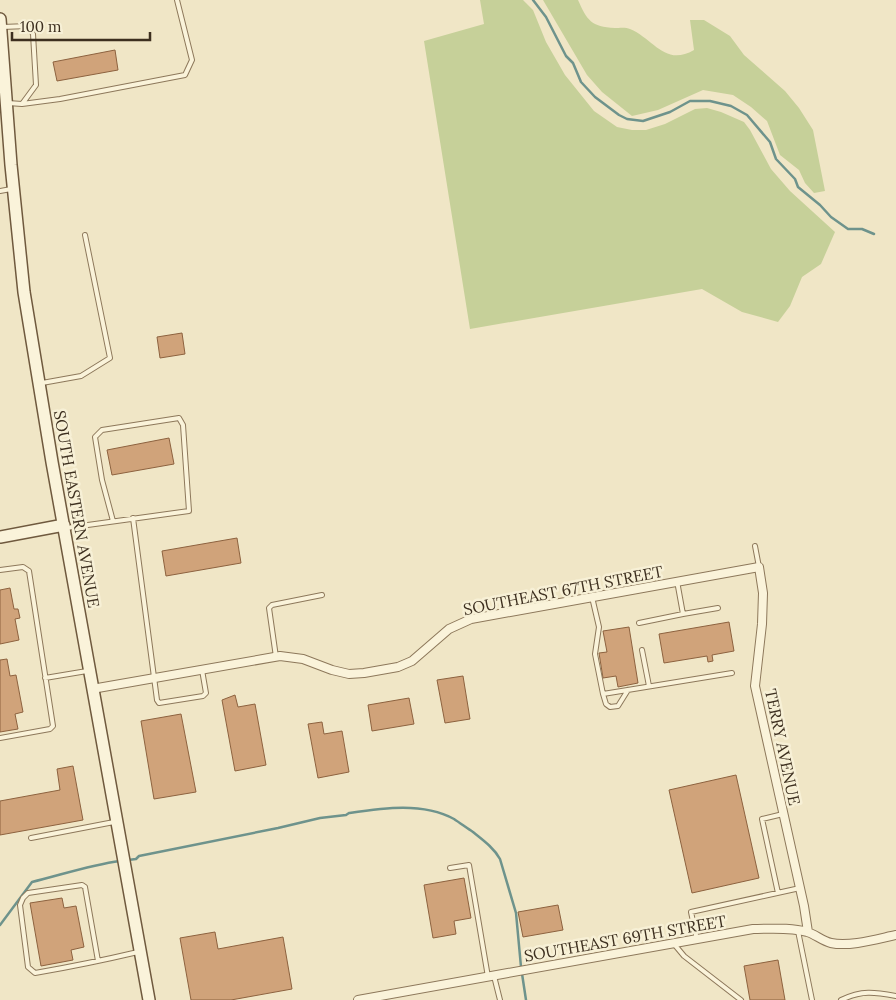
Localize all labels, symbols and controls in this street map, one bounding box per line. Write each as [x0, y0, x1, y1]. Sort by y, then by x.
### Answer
scale bar [12, 10, 150, 42]
text: 100 m [20, 17, 61, 36]
street label: SOUTH EASTERN AVENUE [50, 409, 104, 609]
street label: SOUTHEAST 67TH STREET [462, 561, 664, 619]
street label: TERRY AVENUE [761, 687, 805, 807]
street label: SOUTHEAST 69TH STREET [522, 910, 728, 966]

